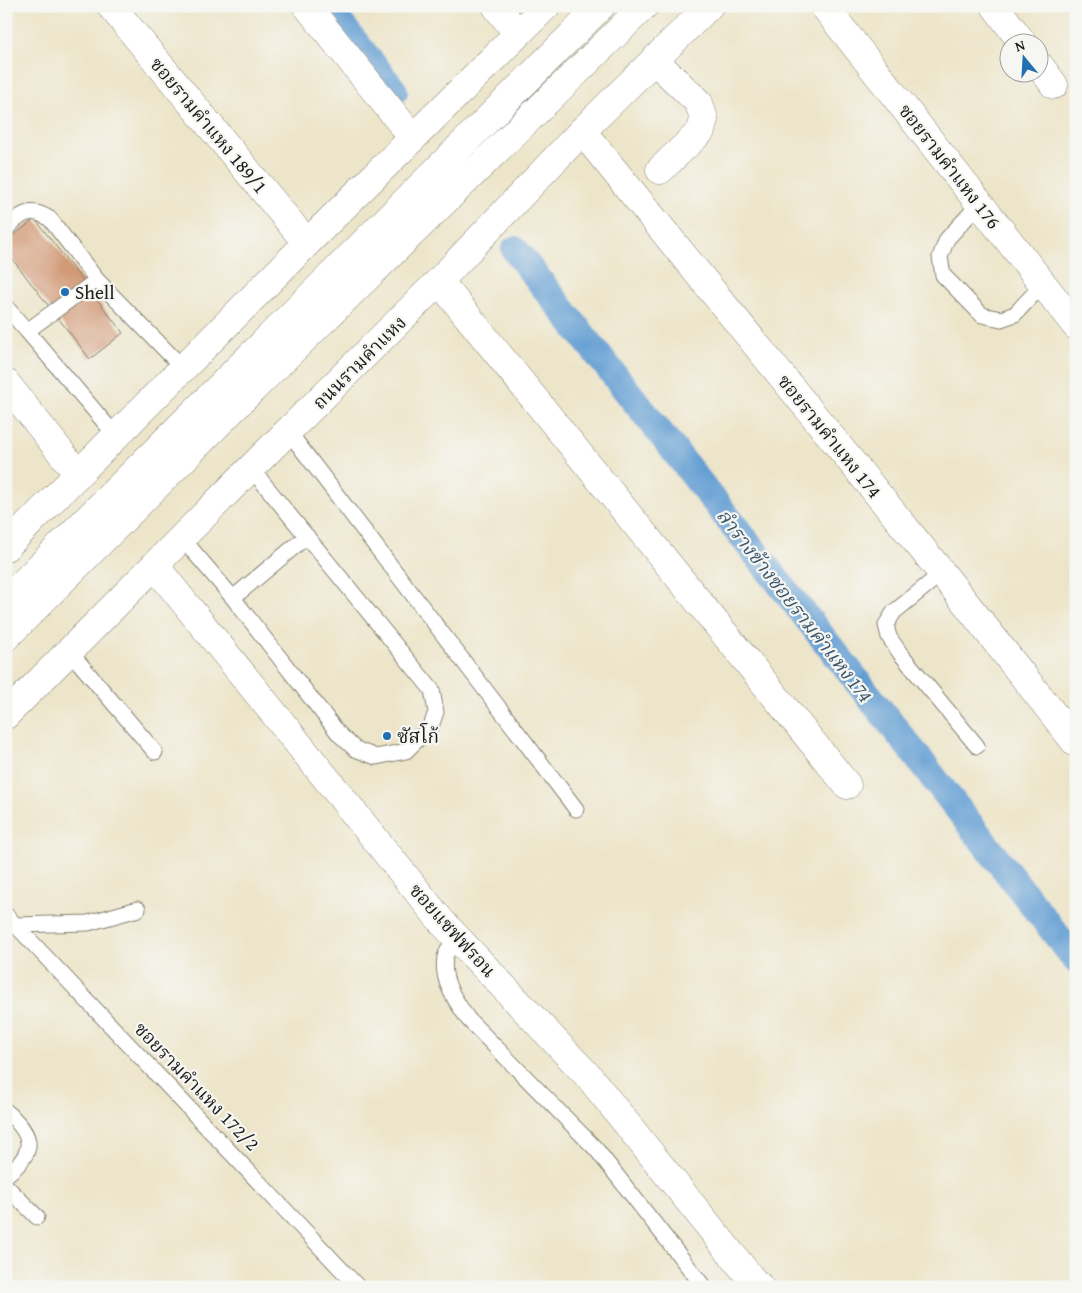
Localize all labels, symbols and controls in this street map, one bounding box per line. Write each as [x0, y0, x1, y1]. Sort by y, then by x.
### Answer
north arrow [1000, 32, 1050, 82]
text: N [1012, 34, 1028, 57]
street label: ซอยรามคำแหง 189/1 [144, 51, 274, 199]
street label: ซอยรามคำแหง 176 [892, 98, 1008, 234]
place label: Shell [75, 278, 115, 306]
marker: Shell [59, 286, 71, 298]
street label: ถนนรามคำแหง [306, 309, 412, 415]
street label: ซอยรามคำแหง 174 [771, 368, 889, 504]
water label: ลำรางข้างซอยรามคำแหง 174 [710, 502, 880, 708]
place label: ซัสโก้ [397, 722, 439, 750]
marker: ซัสโก้ [381, 730, 393, 742]
street label: ซอยแซฟฟรอน [403, 877, 503, 983]
street label: ซอยรามคำแหง 172/2 [128, 1015, 266, 1157]

